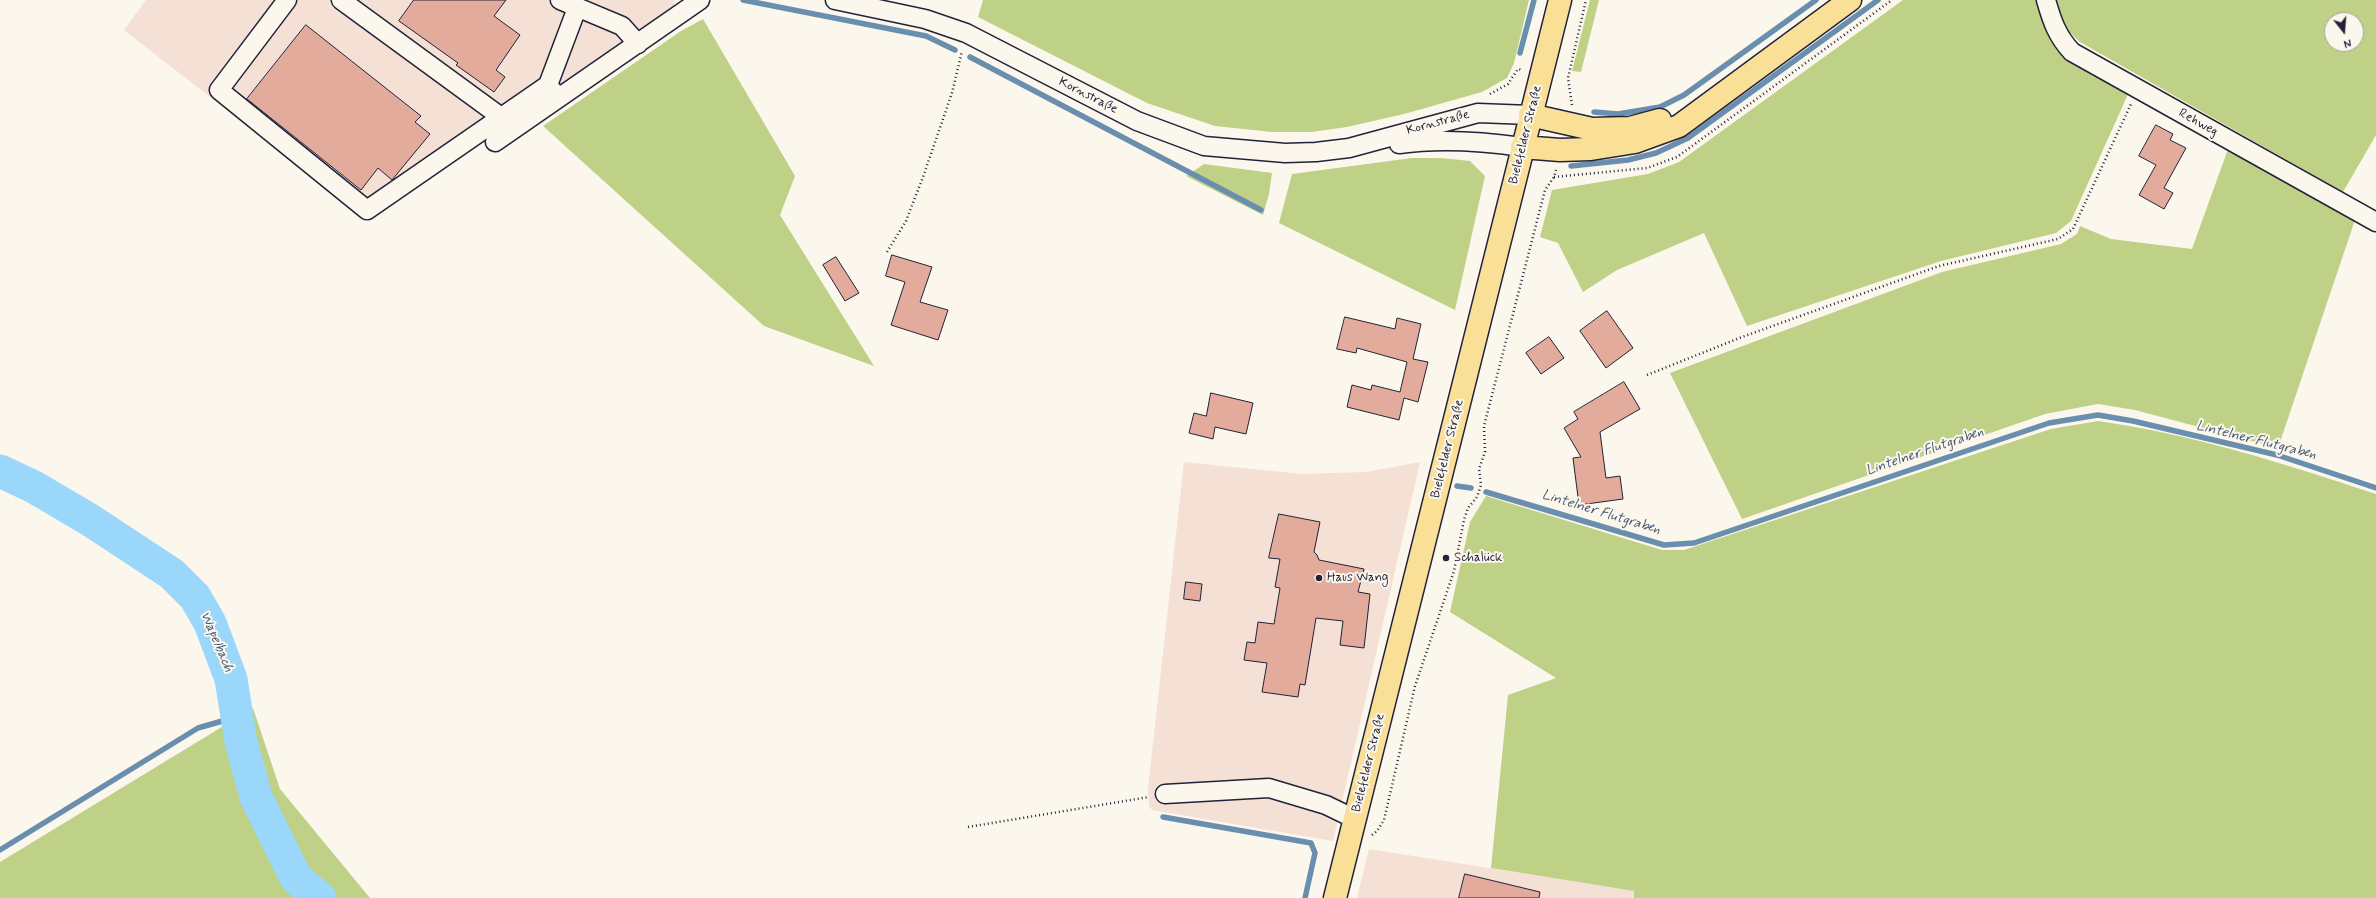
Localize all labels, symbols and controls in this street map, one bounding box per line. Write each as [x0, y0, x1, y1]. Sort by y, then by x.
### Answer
north arrow [2324, 12, 2364, 52]
text: N [2342, 35, 2353, 50]
street label: Kornstraße [1056, 74, 1120, 118]
street label: Bielefelder Straße [1506, 84, 1546, 186]
street label: Rehweg [2176, 106, 2220, 140]
street label: Kornstraße [1405, 107, 1471, 139]
street label: Bielefelder Straße [1428, 398, 1468, 500]
water label: Lintelner Flutgraben [2194, 418, 2318, 464]
water label: Lintelner Flutgraben [1864, 424, 1986, 480]
water label: Lintelner Flutgraben [1540, 487, 1662, 539]
place label: Schalück [1454, 550, 1502, 566]
marker: Schalück [1441, 553, 1451, 563]
place label: Haus Wang [1327, 570, 1388, 586]
marker: Haus Wang [1314, 573, 1324, 583]
water label: Wapelbach [196, 609, 236, 675]
street label: Bielefelder Straße [1349, 712, 1389, 814]

